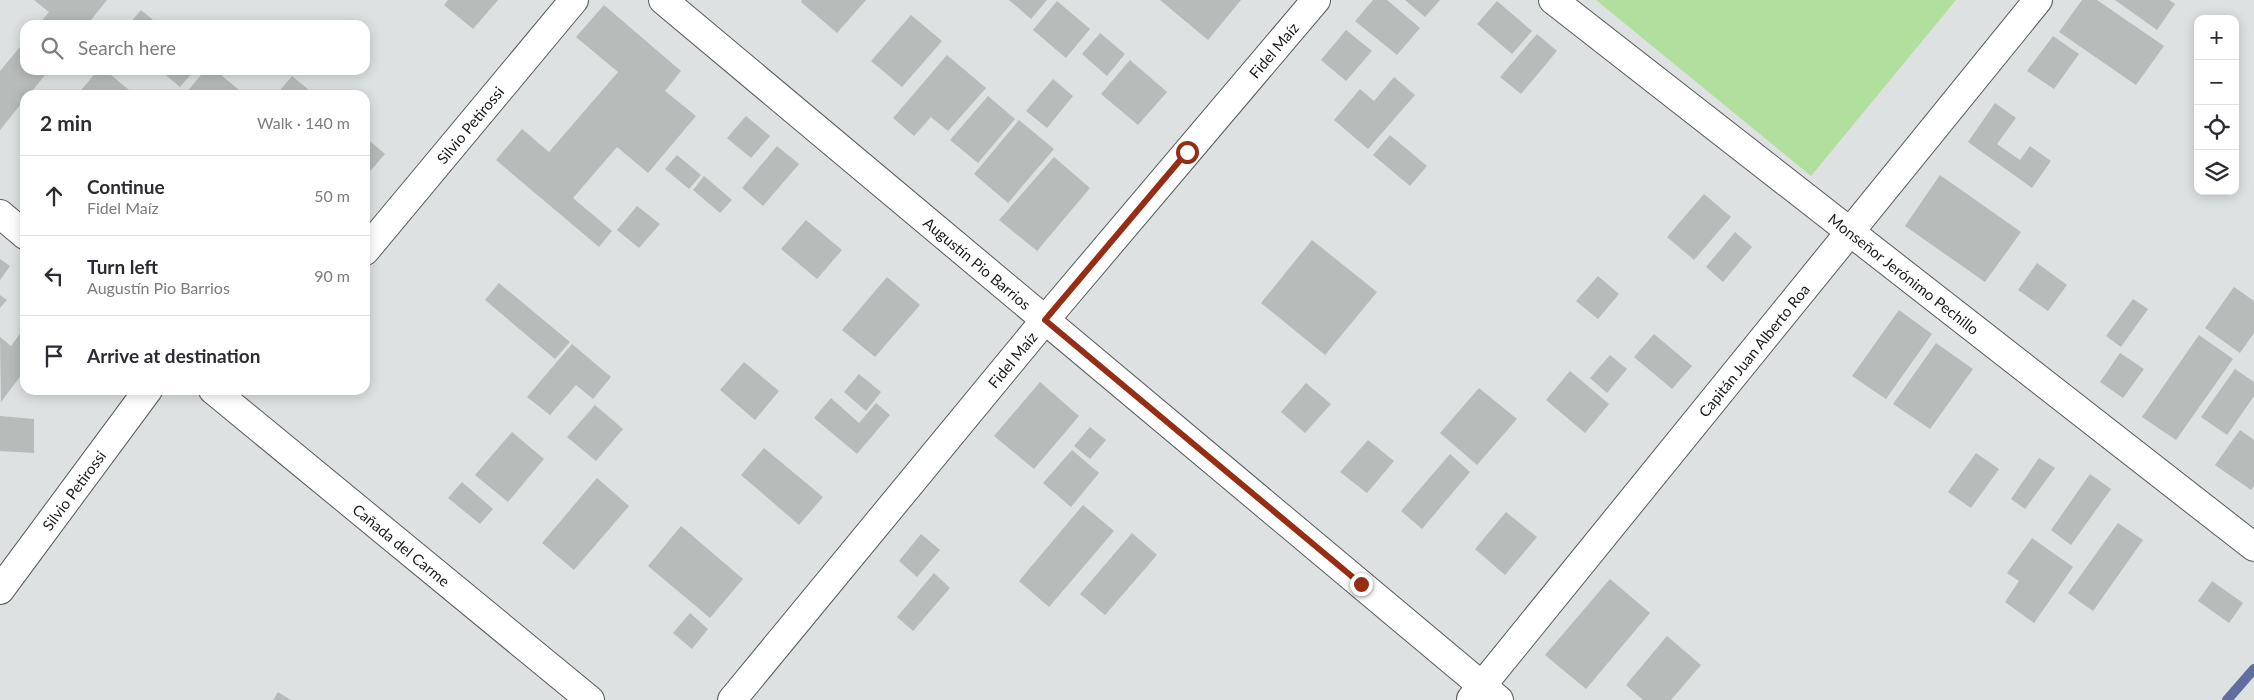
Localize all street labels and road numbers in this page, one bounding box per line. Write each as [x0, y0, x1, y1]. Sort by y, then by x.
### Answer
street label: Fidel Maíz [1245, 18, 1302, 82]
street label: Silvio Petirossi [433, 83, 507, 167]
street label: Monseñor Jerónimo Pechillo [1825, 209, 1983, 338]
street label: Augustín Pio Barrios [920, 213, 1035, 313]
street label: Capitán Juan Alberto Roa [1695, 280, 1813, 420]
street label: Fidel Maíz [984, 328, 1041, 391]
street label: Silvio Petirossi [38, 447, 109, 534]
street label: Cañada del Carme [349, 500, 454, 590]

